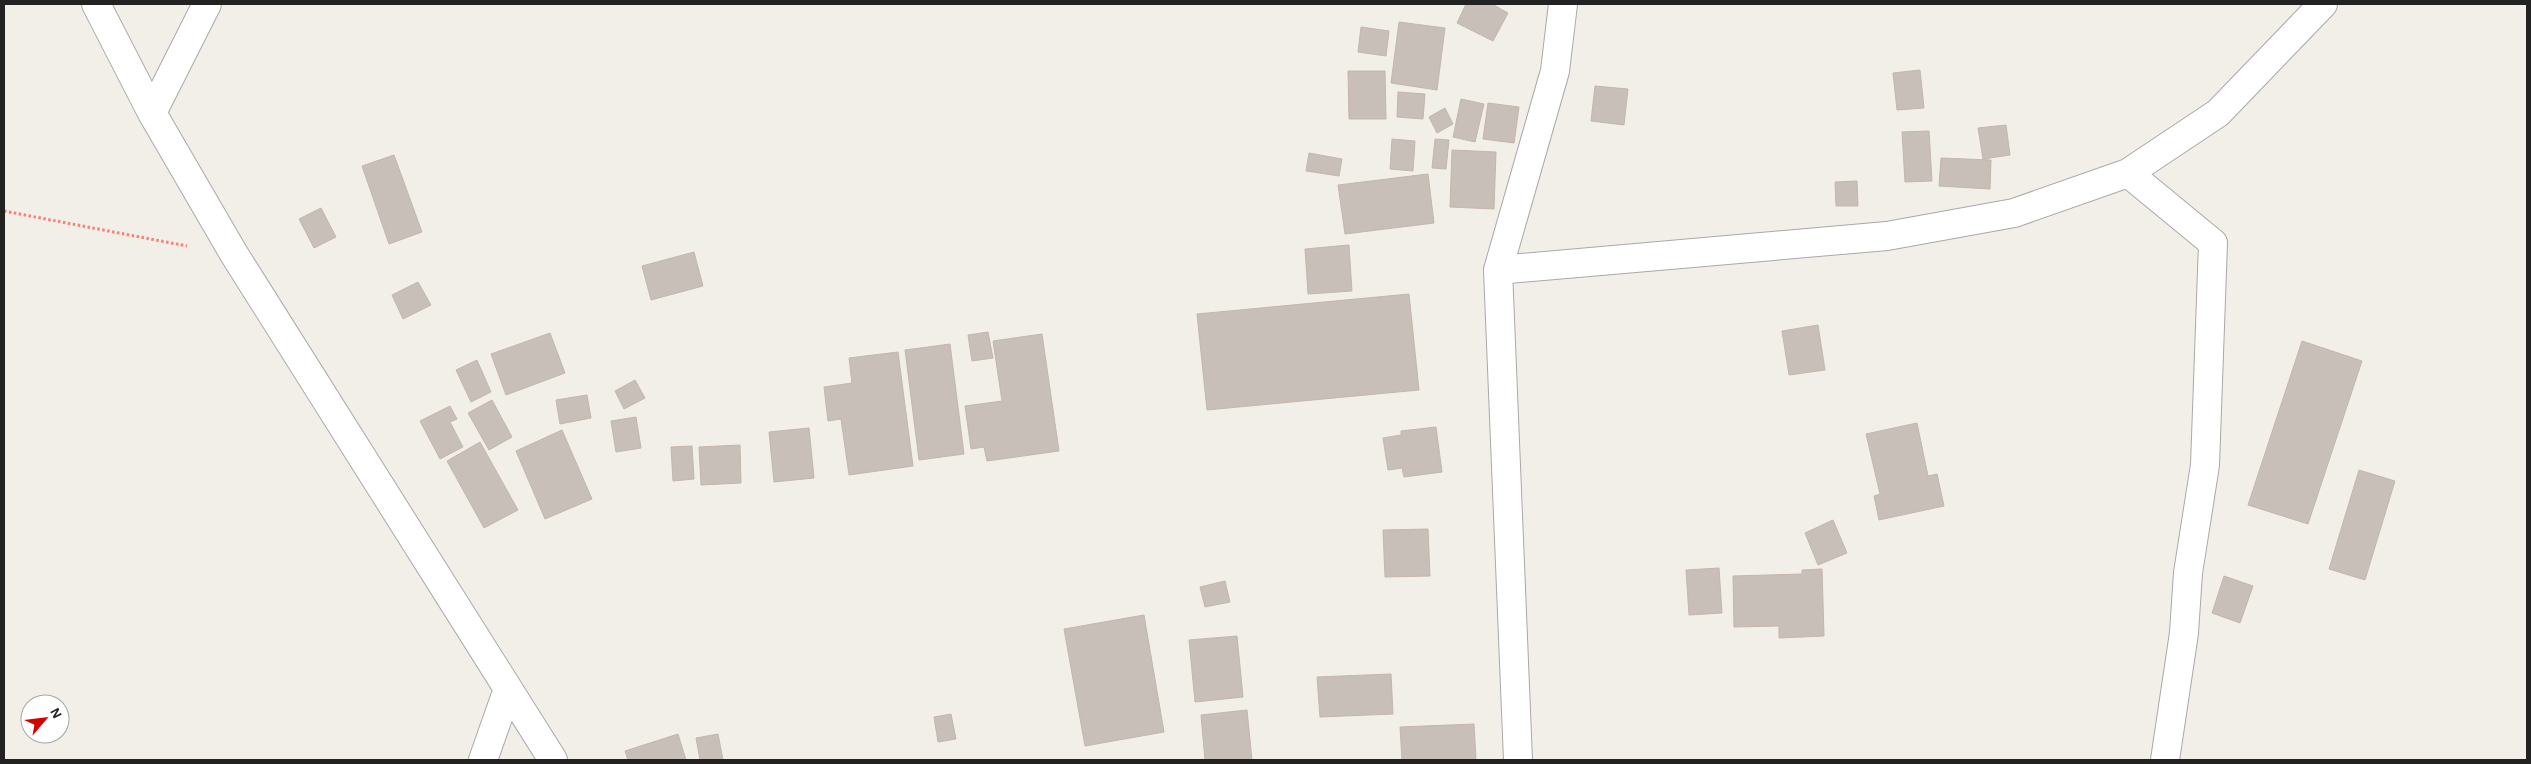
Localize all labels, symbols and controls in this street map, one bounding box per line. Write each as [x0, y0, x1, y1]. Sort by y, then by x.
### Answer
north arrow [20, 694, 70, 744]
text: N [47, 706, 64, 721]

